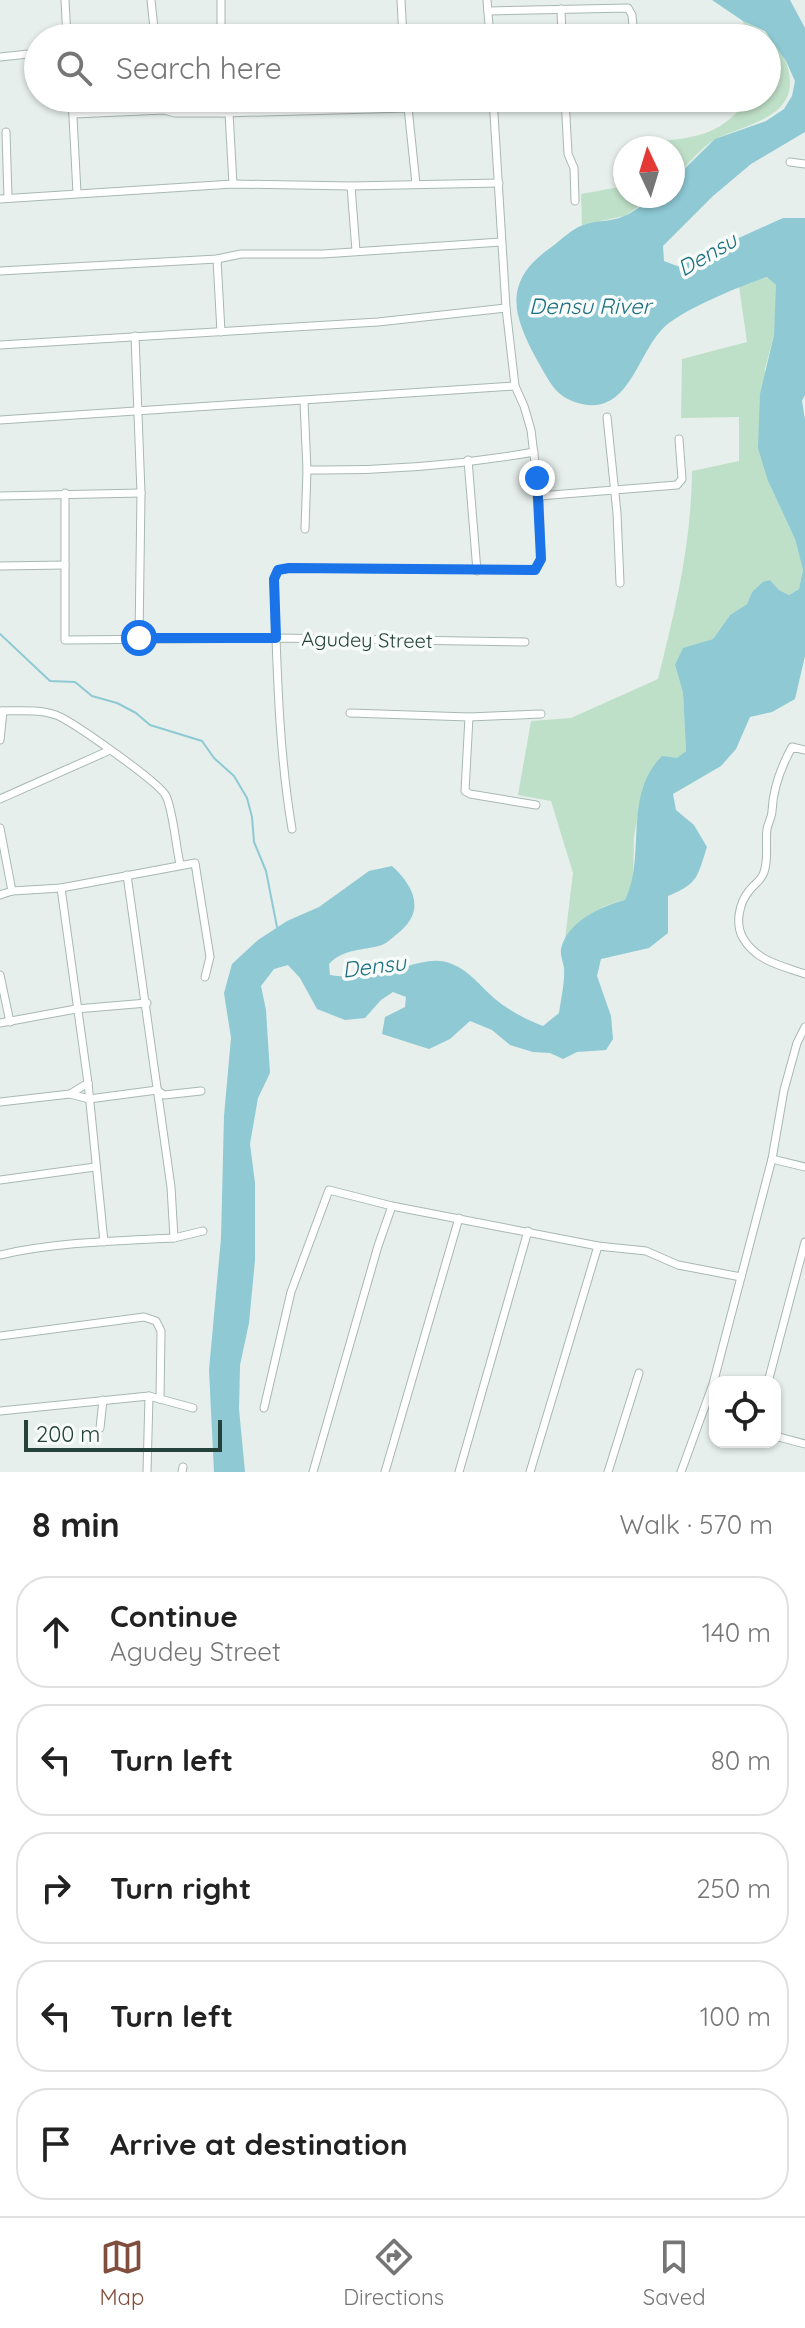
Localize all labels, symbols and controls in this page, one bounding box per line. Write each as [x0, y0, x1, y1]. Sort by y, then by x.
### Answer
search box [24, 24, 781, 112]
icon: search [52, 46, 96, 90]
text: Search here [116, 49, 282, 87]
north arrow [613, 136, 685, 208]
water label: Densu [672, 225, 743, 282]
water label: Densu River [529, 292, 653, 320]
route end [519, 460, 555, 496]
route start [121, 620, 157, 656]
street label: Agudey Street [301, 626, 433, 653]
water label: Densu [341, 948, 409, 984]
map controls [709, 1376, 781, 1448]
button: locate [709, 1376, 781, 1448]
scale bar [24, 1416, 222, 1452]
text: 200 m [36, 1420, 100, 1448]
text: 8 min [32, 1503, 120, 1546]
text: Walk · 570 m [619, 1508, 773, 1541]
text: Continue [110, 1597, 238, 1635]
icon: ahead [34, 1610, 78, 1654]
text: 140 m [702, 1616, 771, 1649]
text: Agudey Street [110, 1635, 281, 1668]
icon: left [34, 1738, 78, 1782]
text: Turn left [110, 1741, 233, 1779]
text: 80 m [711, 1744, 771, 1777]
icon: right [34, 1866, 78, 1910]
text: Turn right [110, 1869, 251, 1907]
text: 250 m [696, 1872, 771, 1905]
icon: left [34, 1994, 78, 2038]
text: Turn left [110, 1997, 233, 2035]
text: 100 m [700, 2000, 771, 2033]
icon: arrive [34, 2122, 78, 2166]
text: Arrive at destination [110, 2125, 408, 2163]
tab: Map [99, 2235, 144, 2311]
tab: Directions [343, 2235, 444, 2311]
tab: Saved [643, 2235, 706, 2311]

